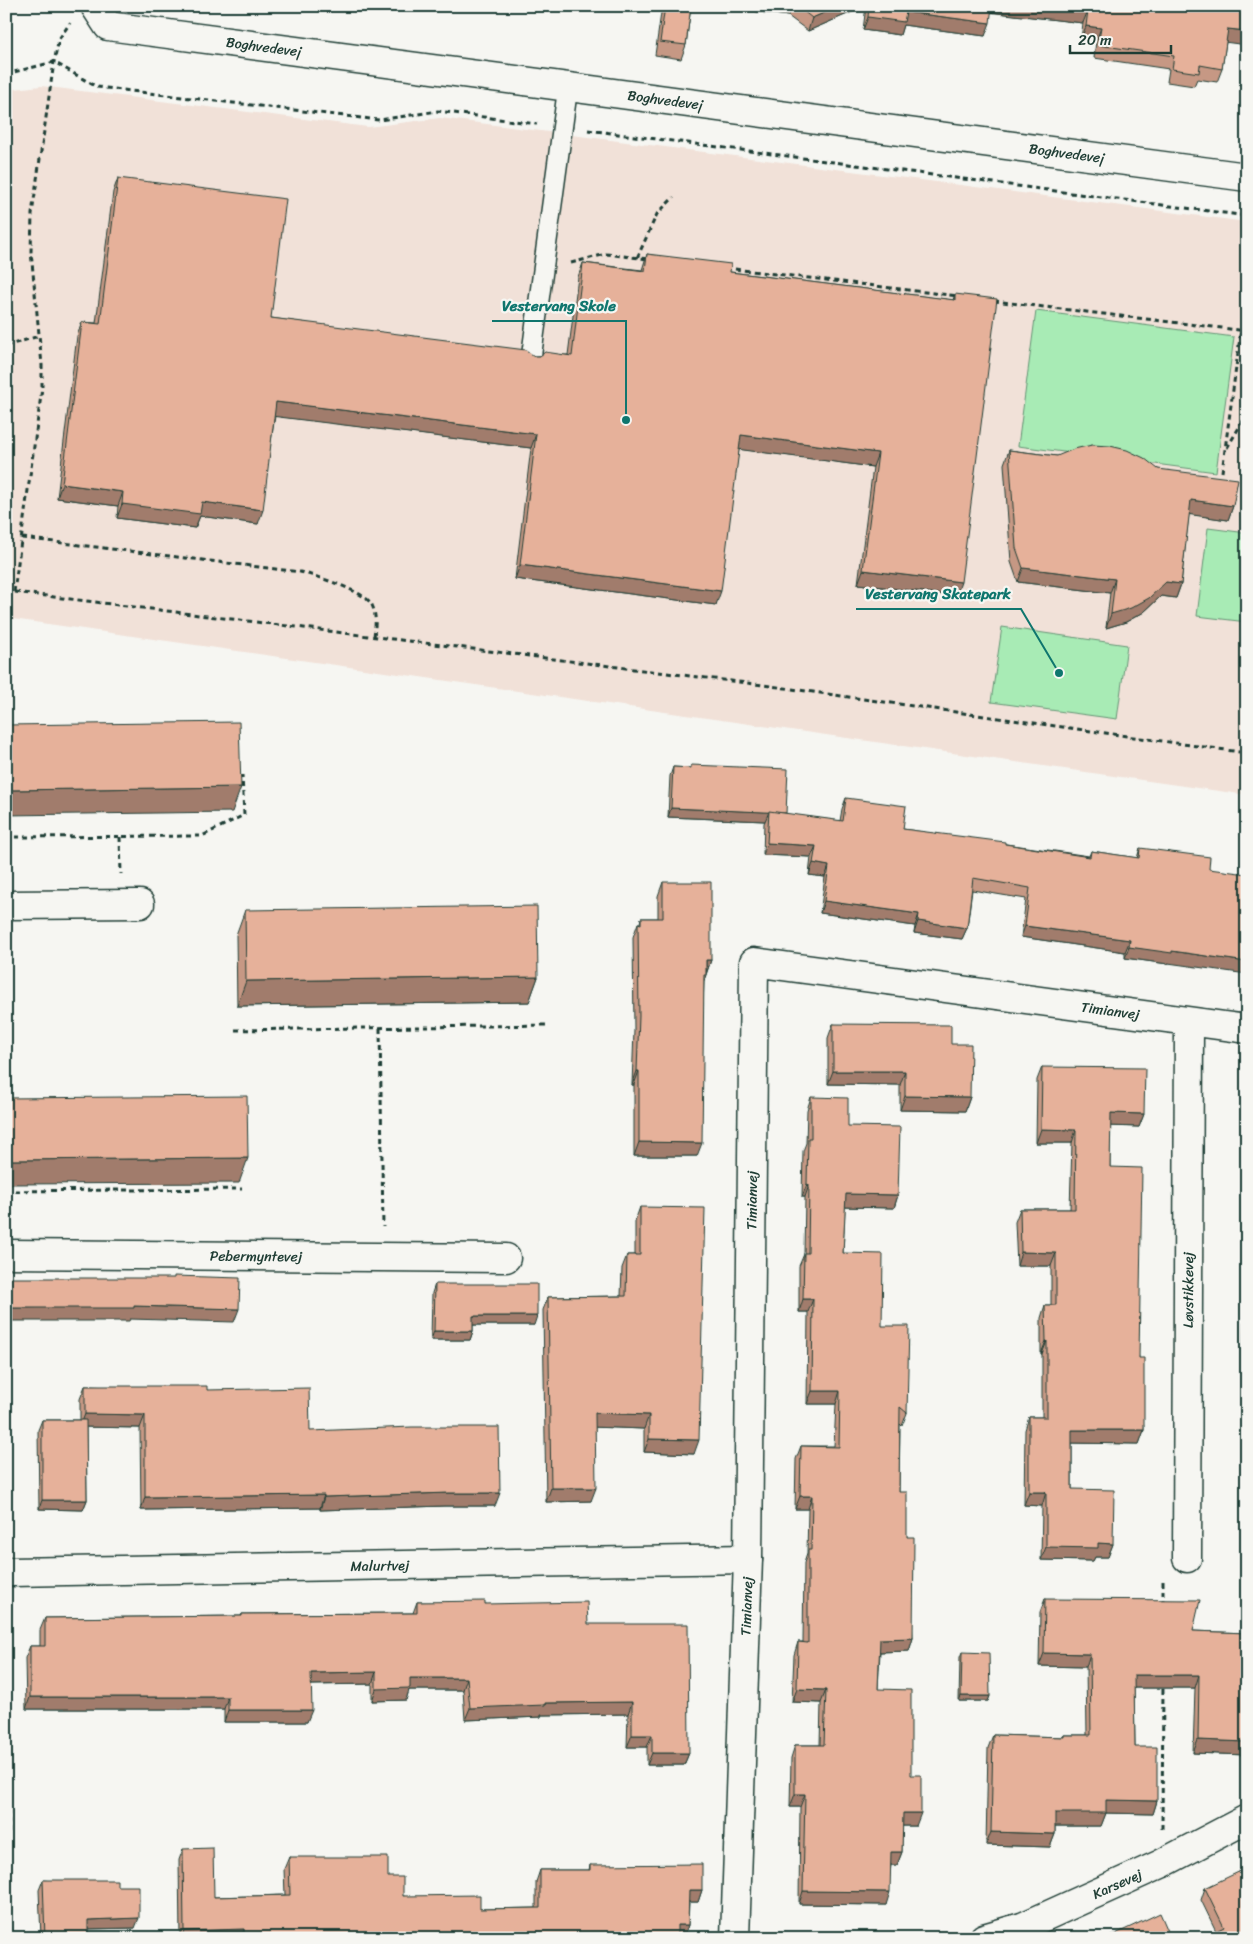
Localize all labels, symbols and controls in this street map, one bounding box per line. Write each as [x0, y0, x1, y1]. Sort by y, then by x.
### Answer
scale bar [1070, 22, 1172, 54]
text: 20 m [1078, 27, 1112, 53]
street label: Boghvedevej [224, 29, 304, 64]
street label: Boghvedevej [626, 82, 706, 117]
street label: Boghvedevej [1027, 136, 1107, 171]
callout: Vestervang Skole [492, 291, 626, 321]
text: Vestervang Skole [502, 293, 616, 319]
callout: Vestervang Skatepark [856, 579, 1021, 609]
text: Vestervang Skatepark [865, 581, 1012, 607]
street label: Timianvej [1079, 994, 1142, 1027]
street label: Timianvej [739, 1170, 764, 1230]
street label: Pebermyntevej [210, 1243, 303, 1269]
street label: Løvstikkevej [1175, 1252, 1201, 1328]
street label: Malurtvej [350, 1552, 410, 1579]
street label: Timianvej [733, 1576, 760, 1636]
street label: Karsevej [1088, 1861, 1147, 1906]

